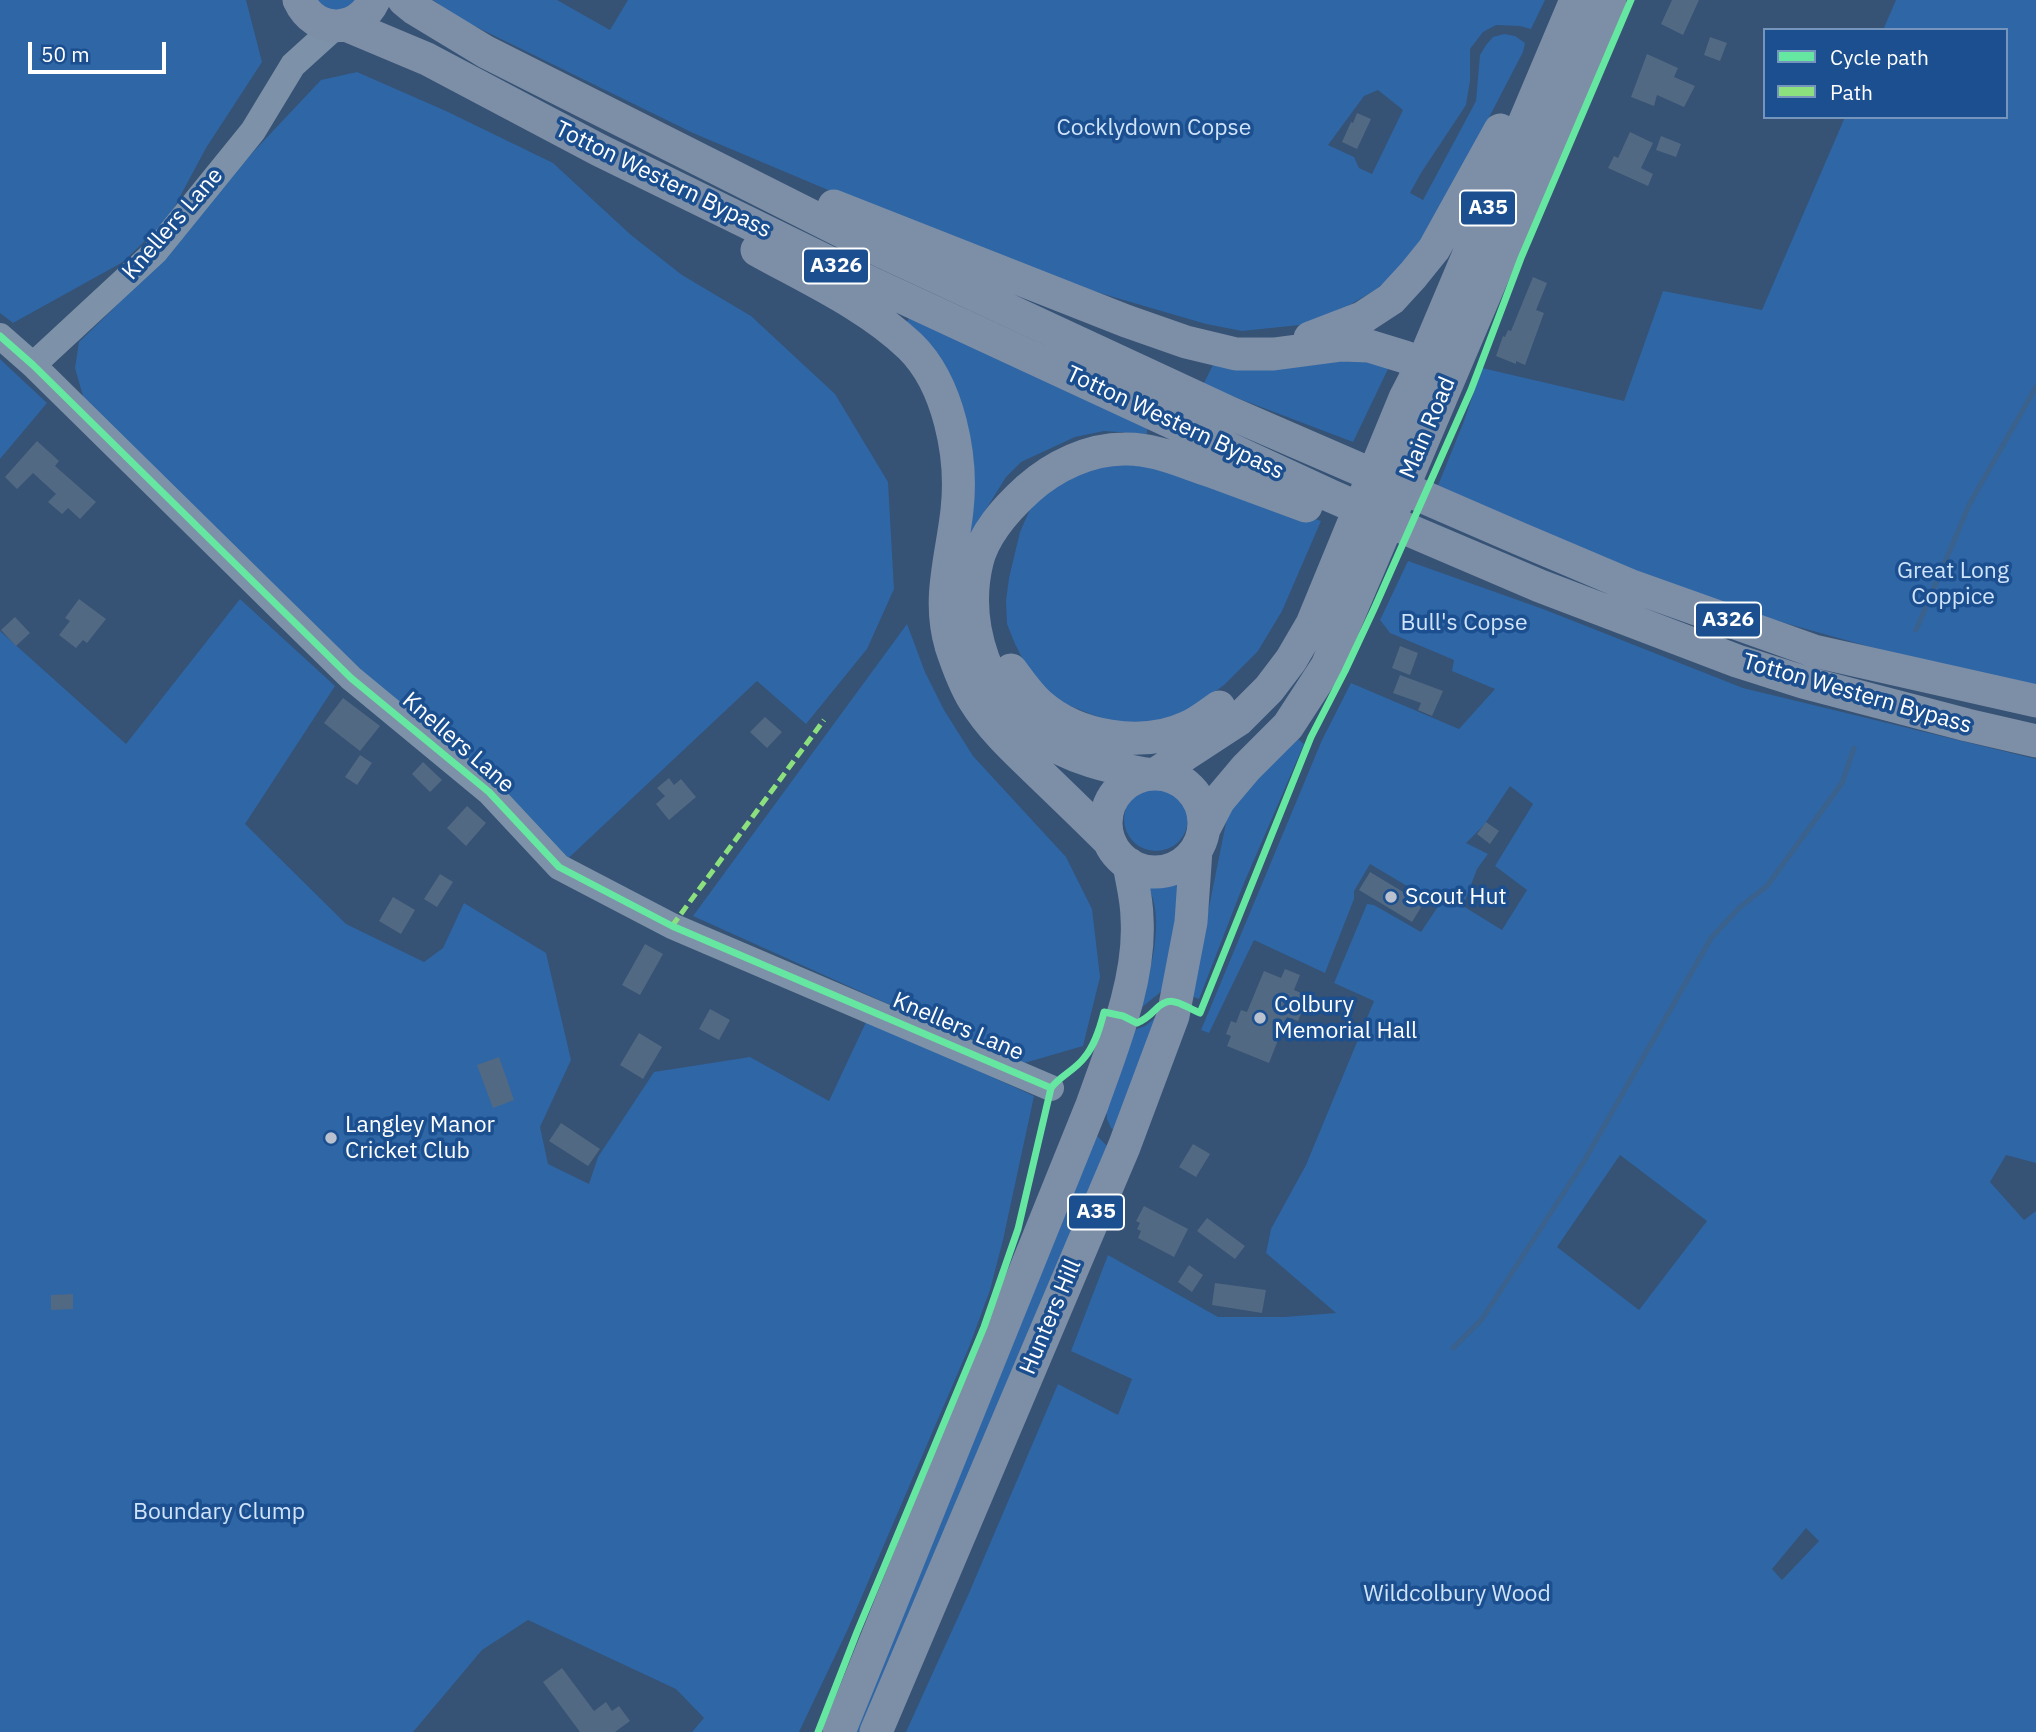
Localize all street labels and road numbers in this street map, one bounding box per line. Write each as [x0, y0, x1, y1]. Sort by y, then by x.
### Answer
street label: Totton Western Bypass [550, 116, 776, 244]
street label: Knellers Lane [117, 162, 229, 286]
road number: A35 [1460, 190, 1516, 226]
road number: A326 [803, 248, 869, 284]
street label: Totton Western Bypass [1062, 360, 1288, 486]
street label: Main Road [1394, 373, 1462, 483]
road number: A326 [1695, 602, 1761, 638]
street label: Totton Western Bypass [1739, 648, 1975, 740]
street label: Knellers Lane [396, 687, 520, 799]
street label: Knellers Lane [888, 987, 1028, 1067]
road number: A35 [1068, 1194, 1124, 1230]
street label: Hunters Hill [1014, 1255, 1088, 1379]

